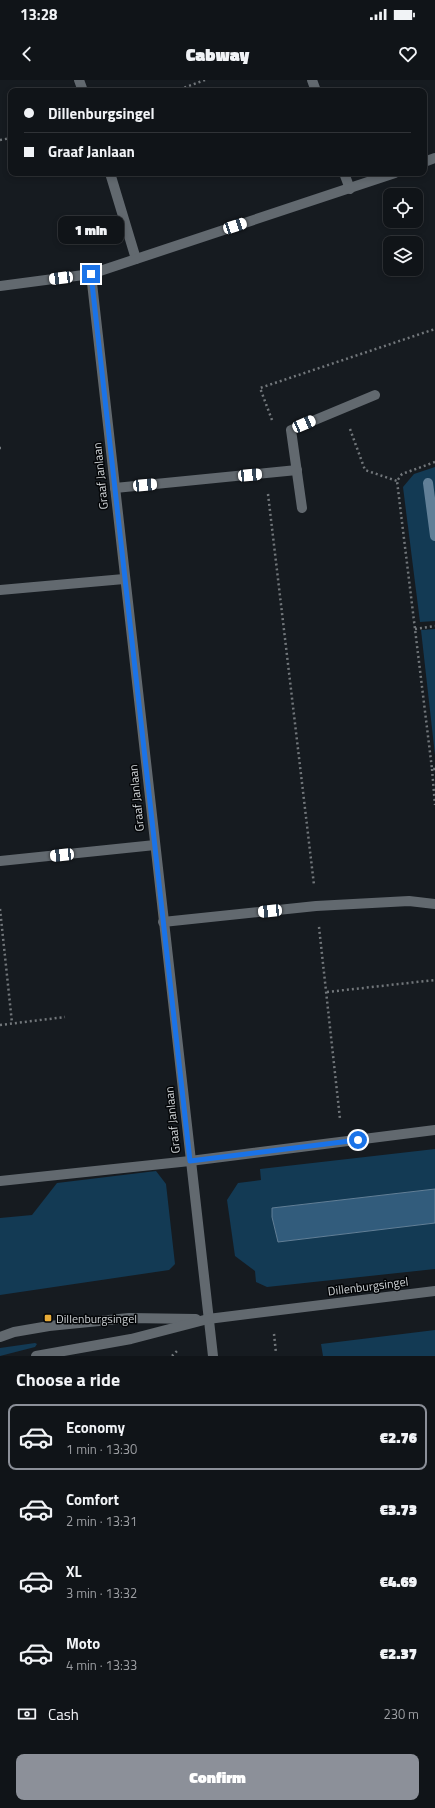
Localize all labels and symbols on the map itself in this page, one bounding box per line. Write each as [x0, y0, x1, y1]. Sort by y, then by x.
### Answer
callout: 1 min [58, 216, 124, 244]
car [222, 217, 248, 235]
route end [82, 265, 100, 283]
car [48, 271, 74, 285]
car [291, 414, 317, 434]
street label: Graaf Janlaan [87, 442, 113, 510]
car [238, 468, 262, 482]
car [133, 478, 157, 492]
street label: Graaf Janlaan [123, 764, 149, 832]
car [49, 848, 75, 862]
car [257, 904, 283, 918]
street label: Graaf Janlaan [159, 1086, 185, 1154]
route start [349, 1131, 367, 1149]
street label: Dillenburgsingel [327, 1272, 409, 1300]
place label: Dillenburgsingel [56, 1309, 137, 1328]
marker: Dillenburgsingel [43, 1313, 53, 1323]

